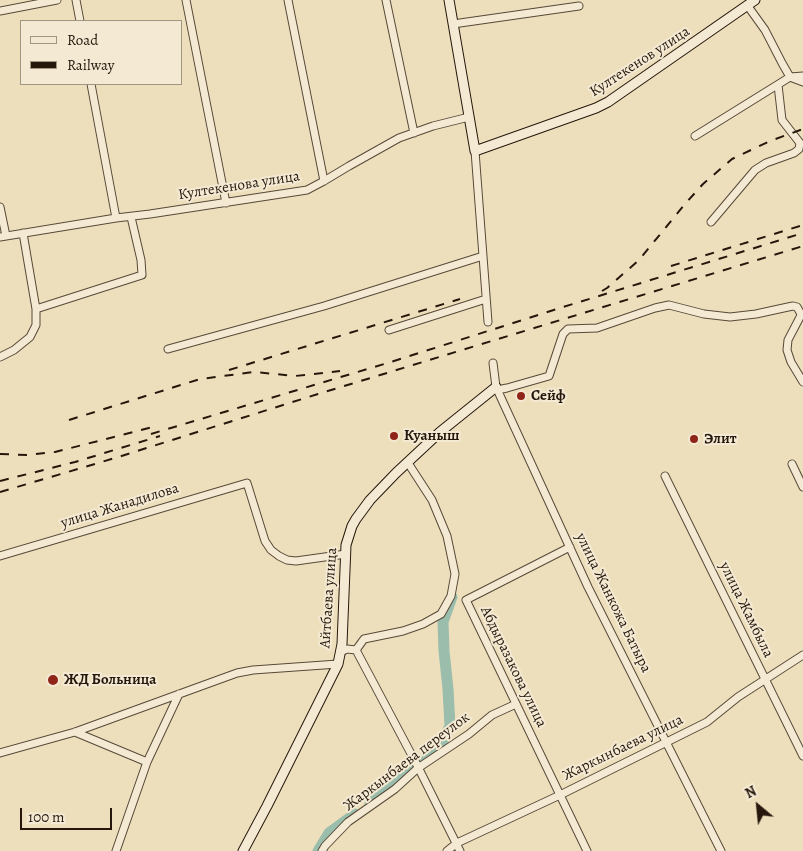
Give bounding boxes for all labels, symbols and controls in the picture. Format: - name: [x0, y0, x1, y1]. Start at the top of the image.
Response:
- legend: [20, 20, 182, 85]
- street label: Култекенов улица: [586, 23, 694, 101]
- text: Road: [67, 30, 98, 50]
- text: Railway: [67, 55, 114, 75]
- street label: Култекенова улица: [177, 168, 301, 204]
- place label: Сейф: [531, 387, 566, 405]
- marker: Сейф: [515, 390, 527, 402]
- place label: Куаныш: [404, 427, 460, 445]
- marker: Куаныш: [388, 430, 400, 442]
- place label: Элит: [704, 430, 737, 448]
- marker: Элит: [688, 433, 700, 445]
- street label: улица Жанадилова: [59, 479, 181, 533]
- street label: улица Жанкожа Батыра: [571, 530, 655, 676]
- street label: Айтбаева улица: [317, 547, 341, 649]
- street label: улица Жамбыла: [715, 559, 777, 661]
- street label: Абдыразакова улица: [476, 604, 550, 730]
- place label: ЖД Больница: [64, 671, 156, 689]
- marker: ЖД Больница: [46, 673, 60, 687]
- street label: Жаркынбаева переулок: [340, 709, 474, 815]
- street label: Жаркынбаева улица: [560, 711, 686, 785]
- north arrow: [733, 781, 783, 831]
- text: N: [742, 782, 760, 803]
- scale bar: [22, 798, 115, 830]
- text: 100 m: [28, 807, 65, 827]

